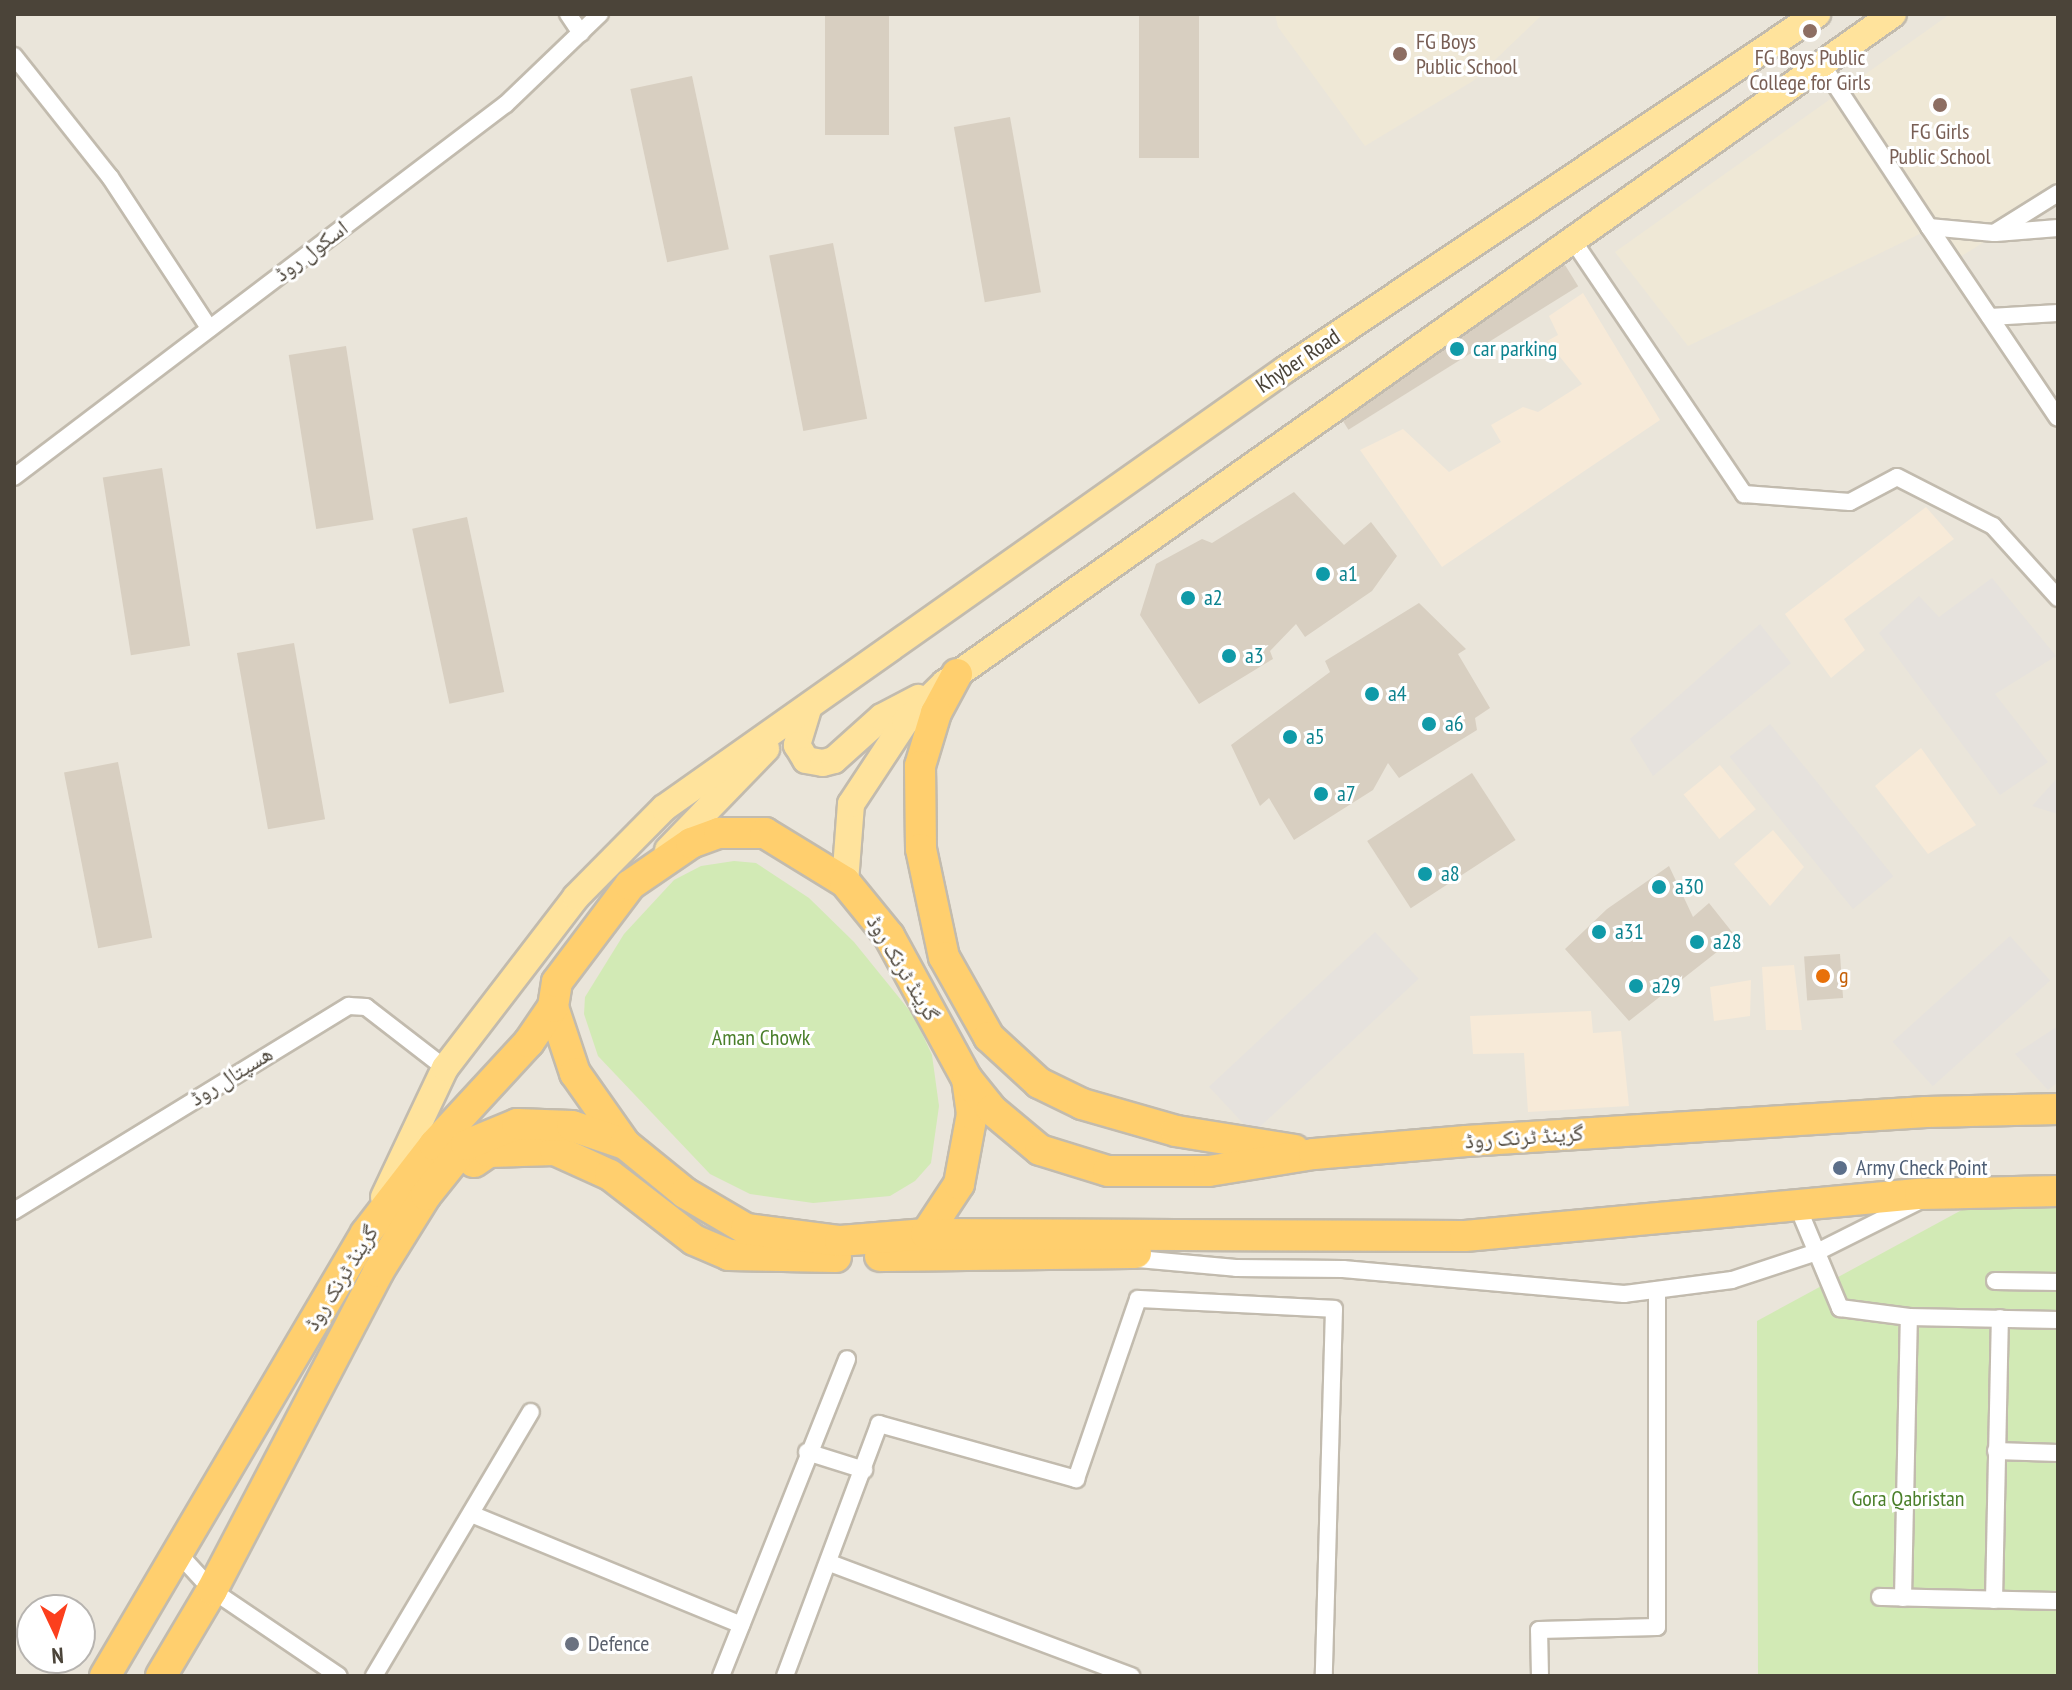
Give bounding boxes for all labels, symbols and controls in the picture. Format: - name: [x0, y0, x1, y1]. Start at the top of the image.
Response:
- marker: FG Boys Public College for Girls: [1801, 22, 1819, 40]
- place label: FG Boys Public School: [1416, 28, 1518, 80]
- place label: FG Boys Public College for Girls: [1749, 44, 1871, 96]
- marker: FG Boys Public School: [1391, 45, 1409, 63]
- marker: FG Girls Public School: [1931, 96, 1949, 114]
- place label: FG Girls Public School: [1889, 118, 1991, 170]
- street label: اسکول روڈ: [269, 215, 353, 287]
- street label: Khyber Road: [1251, 323, 1345, 399]
- place label: car parking: [1473, 336, 1557, 362]
- marker: car parking: [1448, 340, 1466, 358]
- place label: a1: [1339, 561, 1358, 587]
- marker: a1: [1314, 565, 1332, 583]
- place label: a2: [1204, 585, 1223, 611]
- marker: a2: [1179, 589, 1197, 607]
- place label: a3: [1245, 643, 1264, 669]
- marker: a3: [1220, 647, 1238, 665]
- place label: a4: [1388, 681, 1407, 707]
- marker: a4: [1363, 685, 1381, 703]
- place label: a6: [1445, 711, 1464, 737]
- marker: a6: [1420, 715, 1438, 733]
- place label: a5: [1306, 724, 1325, 750]
- marker: a5: [1281, 728, 1299, 746]
- place label: a7: [1337, 781, 1356, 807]
- marker: a7: [1312, 785, 1330, 803]
- place label: a8: [1441, 861, 1460, 887]
- marker: a8: [1416, 865, 1434, 883]
- place label: a30: [1675, 874, 1704, 900]
- marker: a30: [1650, 878, 1668, 896]
- street label: گرینڈ ٹرنک روڈ: [861, 910, 945, 1026]
- place label: a31: [1615, 919, 1644, 945]
- marker: a31: [1590, 923, 1608, 941]
- place label: a28: [1713, 929, 1742, 955]
- marker: a28: [1688, 933, 1706, 951]
- place label: g: [1839, 963, 1849, 989]
- marker: g: [1814, 967, 1832, 985]
- place label: a29: [1652, 973, 1681, 999]
- marker: a29: [1627, 977, 1645, 995]
- park label: Aman Chowk: [712, 1025, 810, 1051]
- street label: ھسپتال روڈ: [185, 1040, 277, 1112]
- street label: گرینڈ ٹرنک روڈ: [1464, 1120, 1584, 1154]
- place label: Army Check Point: [1856, 1155, 1989, 1181]
- marker: Army Check Point: [1831, 1159, 1849, 1177]
- street label: گرینڈ ٹرنک روڈ: [298, 1220, 384, 1336]
- park label: Gora Qabristan: [1852, 1486, 1964, 1512]
- north arrow: [16, 1594, 96, 1674]
- place label: Defence: [588, 1631, 649, 1657]
- marker: Defence: [563, 1635, 581, 1653]
- text: N: [51, 1642, 64, 1670]

